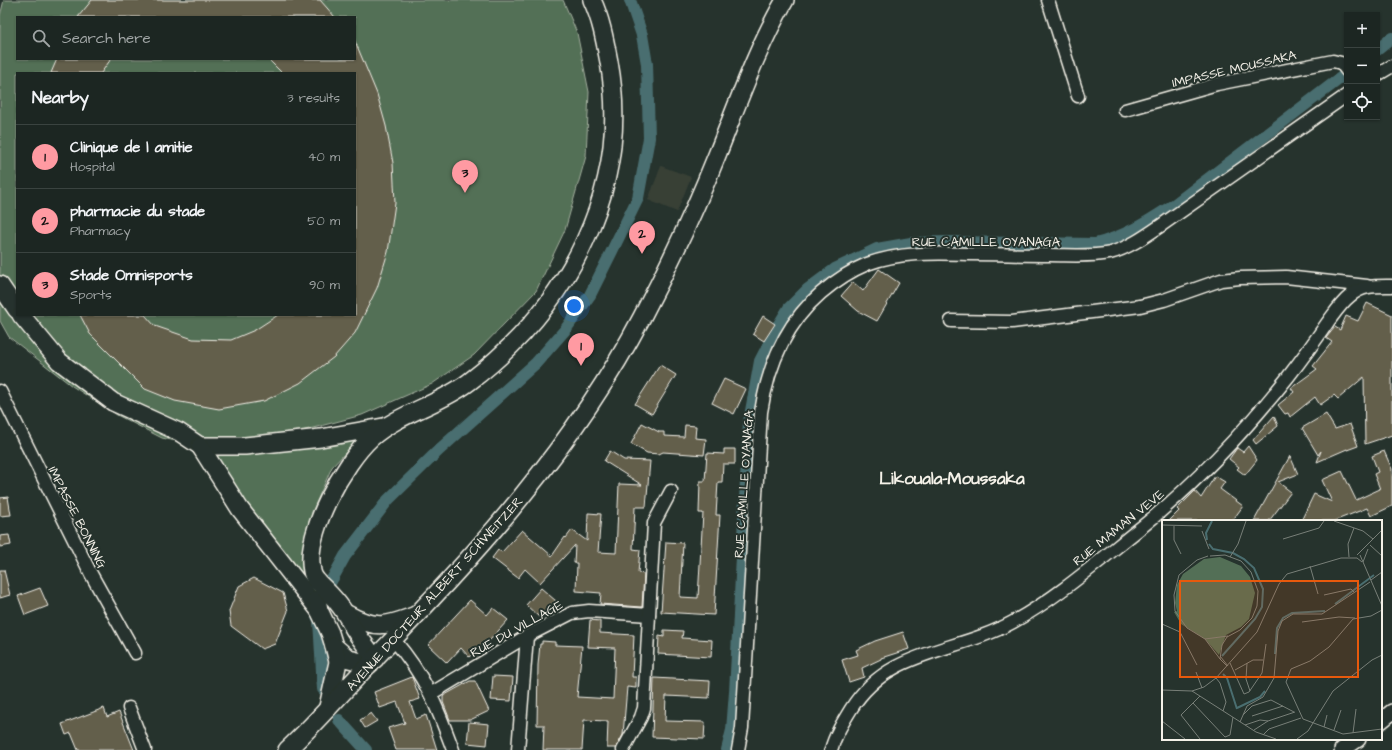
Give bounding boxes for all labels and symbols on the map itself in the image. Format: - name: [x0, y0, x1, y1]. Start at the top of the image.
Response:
- street label: IMPASSE MOUSSAKA: [1170, 46, 1299, 92]
- pin: 3: [452, 160, 478, 193]
- pin: 2: [629, 221, 655, 254]
- street label: RUE CAMILLE OYANAGA: [912, 233, 1061, 251]
- your location: [564, 296, 584, 316]
- pin: 1: [568, 333, 594, 366]
- street label: RUE CAMILLE OYANAGA: [730, 409, 758, 559]
- street label: IMPASSE BONNING: [44, 463, 111, 572]
- district label: Likouala-Moussaka: [879, 467, 1025, 491]
- street label: RUE MAMAN VEVE: [1069, 485, 1168, 570]
- street label: AVENUE DOCTEUR ALBERT SCHWEITZER: [342, 493, 527, 695]
- inset map: [1162, 520, 1382, 740]
- street label: RUE DU VILLAGE: [467, 596, 566, 662]

